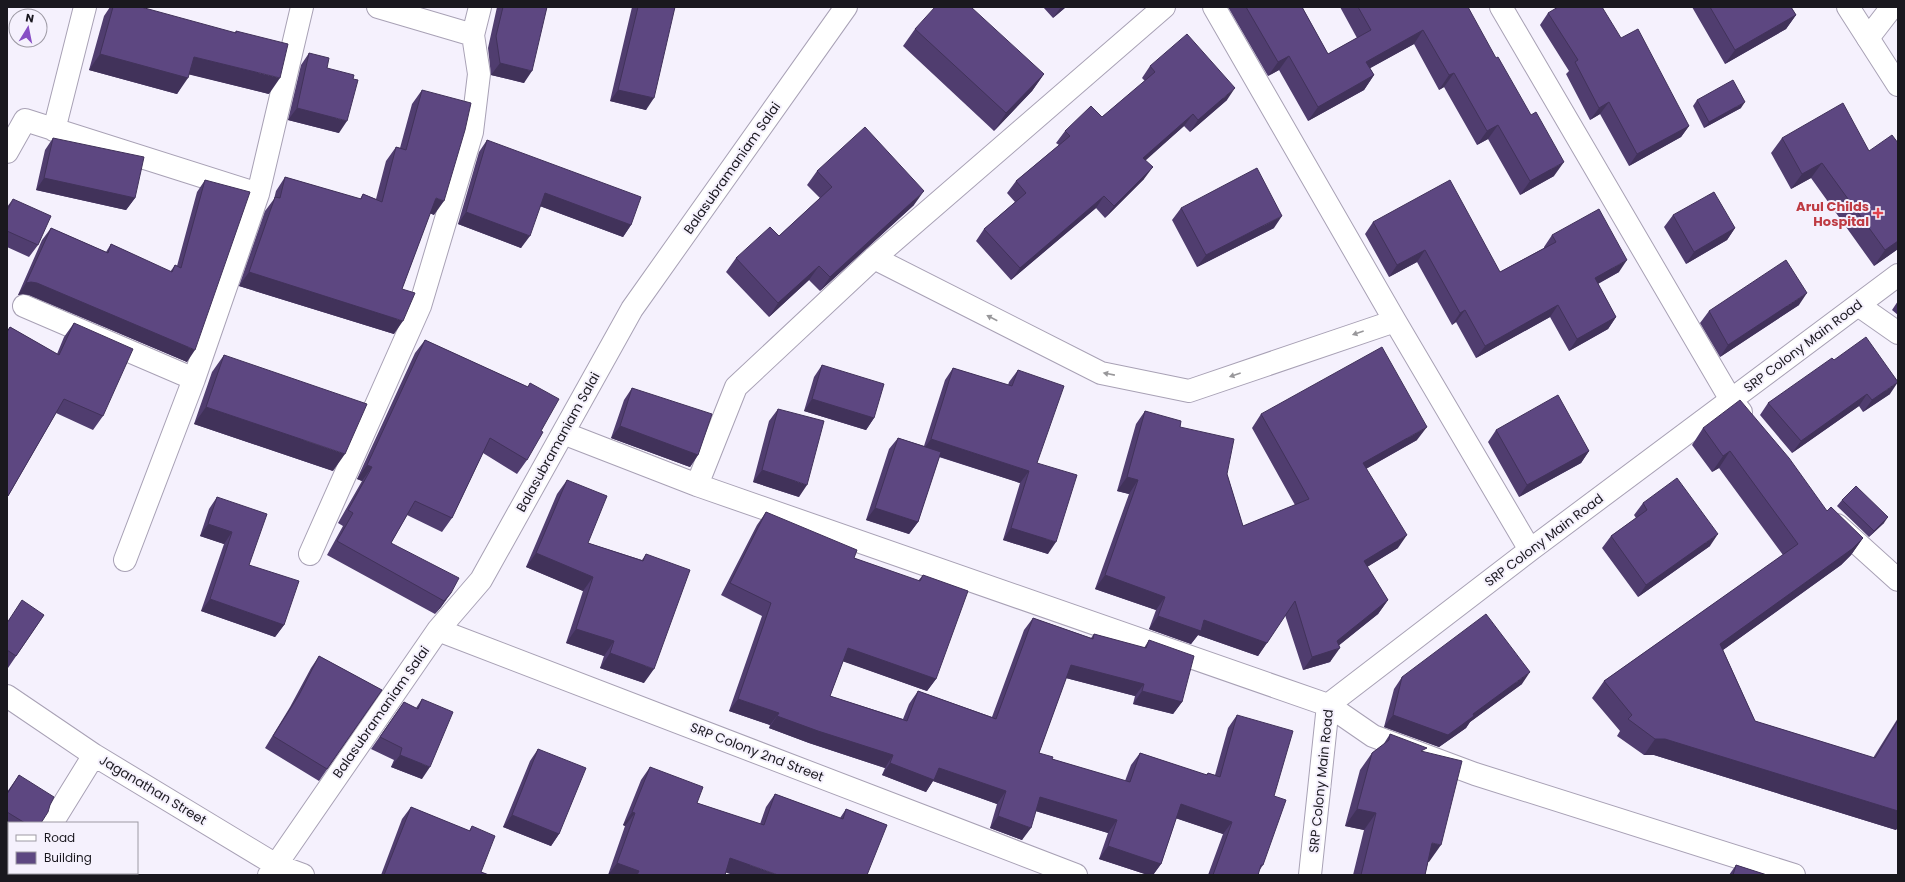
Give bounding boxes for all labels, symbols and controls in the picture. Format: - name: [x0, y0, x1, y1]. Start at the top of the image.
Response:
- north arrow: [8, 8, 48, 48]
- text: N: [24, 10, 35, 27]
- street label: Balasubramaniam Salai: [679, 98, 785, 238]
- place label: Arul Childs Hospital: [1796, 197, 1869, 231]
- marker: Arul Childs Hospital: [1872, 207, 1884, 219]
- street label: SRP Colony Main Road: [1740, 295, 1866, 397]
- one-way arrow: [986, 315, 998, 321]
- one-way arrow: [1351, 330, 1363, 336]
- street label: Balasubramaniam Salai: [512, 369, 604, 515]
- one-way arrow: [1103, 371, 1115, 377]
- one-way arrow: [1228, 372, 1240, 378]
- street label: SRP Colony Main Road: [1481, 489, 1607, 591]
- street label: Balasubramaniam Salai: [328, 642, 434, 782]
- street label: SRP Colony Main Road: [1304, 708, 1338, 854]
- street label: SRP Colony 2nd Street: [687, 718, 827, 786]
- street label: Jaganathan Street: [96, 750, 210, 830]
- legend: [8, 822, 138, 874]
- text: Road: [44, 829, 75, 846]
- text: Building: [44, 849, 92, 866]

